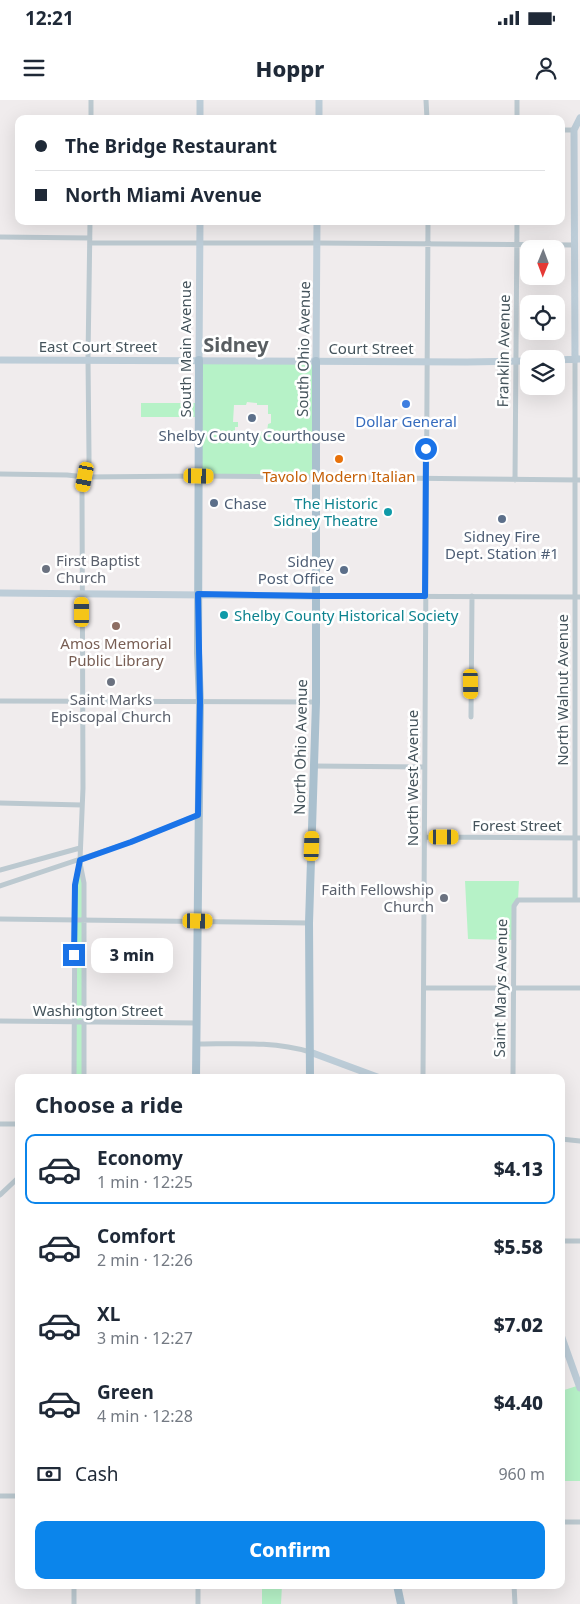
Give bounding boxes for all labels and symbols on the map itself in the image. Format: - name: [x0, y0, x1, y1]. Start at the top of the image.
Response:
- north arrow: [520, 240, 565, 285]
- street label: South Main Avenue: [175, 281, 195, 417]
- street label: South Ohio Avenue: [292, 281, 314, 417]
- street label: Franklin Avenue: [492, 294, 514, 408]
- district label: Sidney: [203, 331, 269, 358]
- street label: East Court Street: [39, 336, 158, 356]
- street label: Court Street: [328, 338, 414, 358]
- marker: Dollar General: [400, 398, 412, 410]
- place label: Dollar General: [355, 411, 457, 431]
- marker: Shelby County Courthouse: [246, 412, 258, 424]
- place label: Shelby County Courthouse: [158, 425, 346, 445]
- route start: [415, 438, 437, 460]
- marker: Tavolo Modern Italian: [333, 453, 345, 465]
- car: [74, 461, 95, 493]
- place label: Tavolo Modern Italian: [262, 466, 416, 486]
- car: [183, 468, 214, 484]
- place label: Chase: [224, 493, 267, 513]
- place label: The Historic Sidney Theatre: [273, 493, 378, 530]
- marker: Chase: [208, 497, 220, 509]
- marker: The Historic Sidney Theatre: [382, 506, 394, 518]
- marker: Sidney Fire Dept. Station #1: [496, 513, 508, 525]
- place label: Sidney Fire Dept. Station #1: [445, 526, 559, 563]
- place label: First Baptist Church: [56, 550, 140, 587]
- place label: Sidney Post Office: [258, 551, 334, 588]
- marker: First Baptist Church: [40, 563, 52, 575]
- marker: Sidney Post Office: [338, 564, 350, 576]
- car: [74, 597, 89, 627]
- place label: Shelby County Historical Society: [234, 605, 459, 625]
- marker: Shelby County Historical Society: [218, 609, 230, 621]
- street label: North Walnut Avenue: [552, 614, 572, 766]
- marker: Amos Memorial Public Library: [110, 620, 122, 632]
- place label: Amos Memorial Public Library: [60, 633, 172, 670]
- car: [463, 669, 478, 699]
- marker: Saint Marks Episcopal Church: [105, 676, 117, 688]
- street label: North Ohio Avenue: [289, 679, 311, 815]
- place label: Saint Marks Episcopal Church: [51, 689, 171, 726]
- street label: North West Avenue: [402, 710, 422, 846]
- street label: Forest Street: [472, 815, 562, 835]
- car: [429, 830, 459, 845]
- car: [303, 831, 320, 861]
- place label: Faith Fellowship Church: [321, 879, 434, 916]
- marker: Faith Fellowship Church: [438, 892, 450, 904]
- car: [182, 913, 213, 929]
- street label: Saint Marys Avenue: [489, 918, 511, 1058]
- callout: 3 min: [92, 938, 174, 972]
- route end: [63, 944, 85, 966]
- street label: Washington Street: [33, 1000, 164, 1020]

